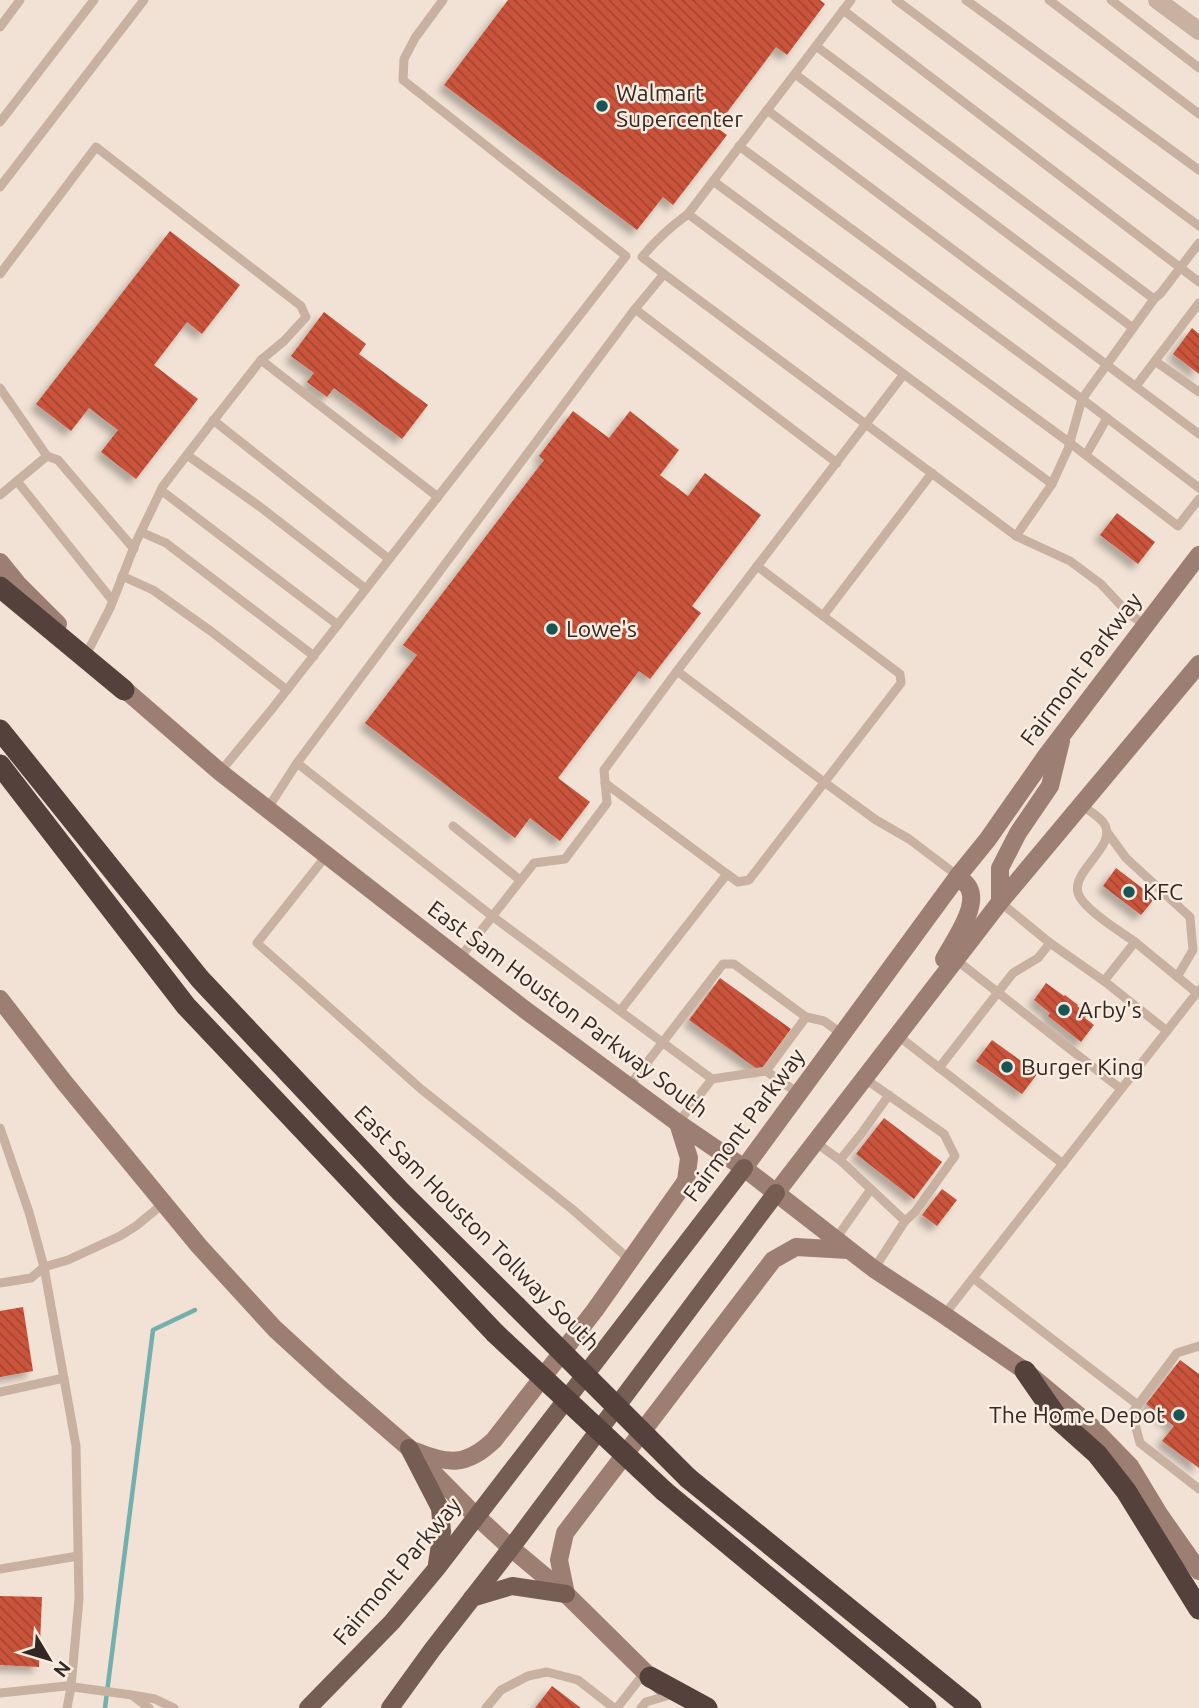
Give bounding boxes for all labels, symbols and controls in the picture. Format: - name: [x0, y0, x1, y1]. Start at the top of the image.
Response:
- place label: Walmart Supercenter: [616, 80, 743, 131]
- marker: Walmart Supercenter: [594, 98, 610, 114]
- street label: Fairmont Parkway: [1015, 587, 1146, 750]
- place label: Lowe's: [566, 616, 637, 641]
- marker: Lowe's: [544, 621, 560, 637]
- place label: KFC: [1143, 879, 1183, 904]
- marker: KFC: [1121, 884, 1137, 900]
- street label: East Sam Houston Parkway South: [423, 895, 713, 1122]
- place label: Arby's: [1078, 997, 1142, 1022]
- marker: Arby's: [1056, 1002, 1072, 1018]
- street label: Fairmont Parkway: [678, 1043, 809, 1206]
- place label: Burger King: [1021, 1054, 1144, 1079]
- marker: Burger King: [999, 1059, 1015, 1075]
- street label: East Sam Houston Tollway South: [350, 1100, 605, 1355]
- place label: The Home Depot: [989, 1402, 1165, 1427]
- marker: The Home Depot: [1171, 1407, 1187, 1423]
- street label: Fairmont Parkway: [328, 1492, 466, 1649]
- north arrow: [14, 1624, 84, 1694]
- text: N: [49, 1657, 75, 1682]

